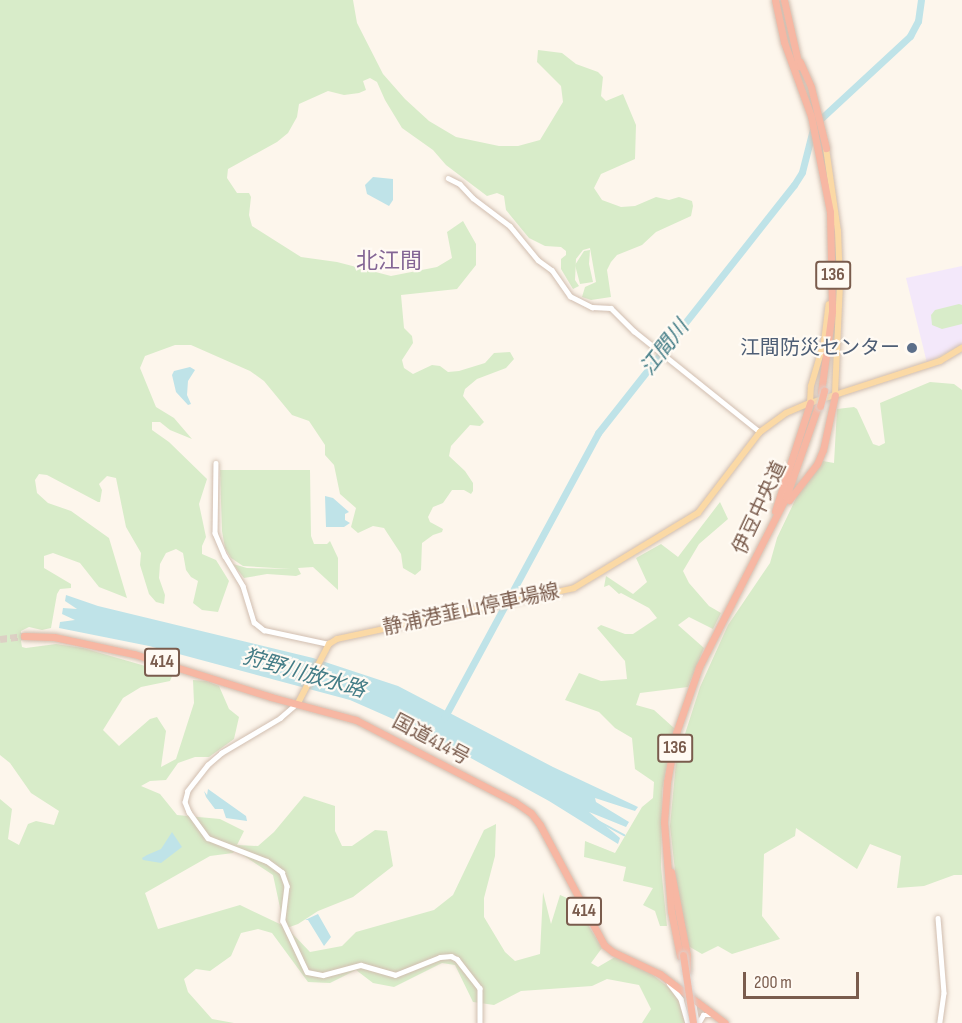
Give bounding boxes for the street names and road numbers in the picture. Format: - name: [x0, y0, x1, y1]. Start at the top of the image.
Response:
- road number: 136: [815, 260, 851, 290]
- street label: 伊豆中央道: [728, 458, 792, 558]
- street label: 静浦港韮山停車場線: [380, 580, 562, 640]
- road number: 414: [144, 647, 180, 677]
- street label: 国道414号: [388, 710, 474, 770]
- road number: 136: [657, 733, 693, 763]
- road number: 414: [566, 896, 602, 926]

